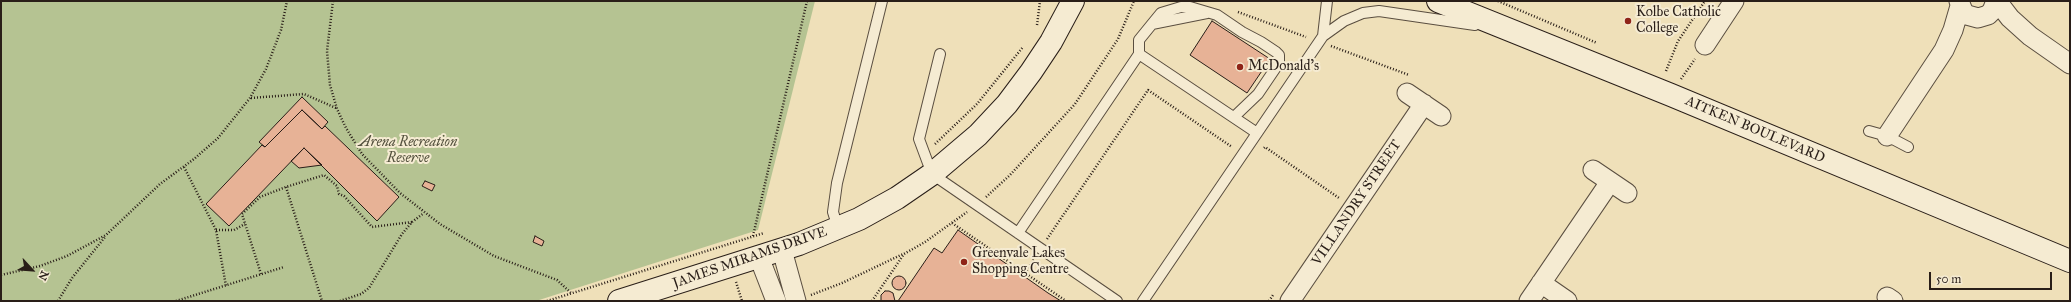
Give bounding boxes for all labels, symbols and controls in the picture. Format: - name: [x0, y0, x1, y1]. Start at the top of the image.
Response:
- place label: Kolbe Catholic College: [1636, 5, 1721, 38]
- marker: Kolbe Catholic College: [1623, 16, 1633, 26]
- place label: McDonald's: [1248, 59, 1319, 75]
- marker: McDonald's: [1235, 62, 1245, 72]
- street label: AITKEN BOULEVARD: [1683, 93, 1827, 167]
- park label: Arena Recreation Reserve: [359, 135, 457, 168]
- street label: VILLANDRY STREET: [1309, 137, 1405, 269]
- street label: JAMES MIRAMS DRIVE: [671, 224, 829, 292]
- place label: Greenvale Lakes Shopping Centre: [972, 246, 1069, 278]
- north arrow: [12, 250, 52, 290]
- marker: Greenvale Lakes Shopping Centre: [959, 257, 969, 267]
- scale bar: [1931, 264, 2054, 290]
- text: N: [35, 268, 51, 283]
- text: 50 m: [1936, 272, 1961, 286]

